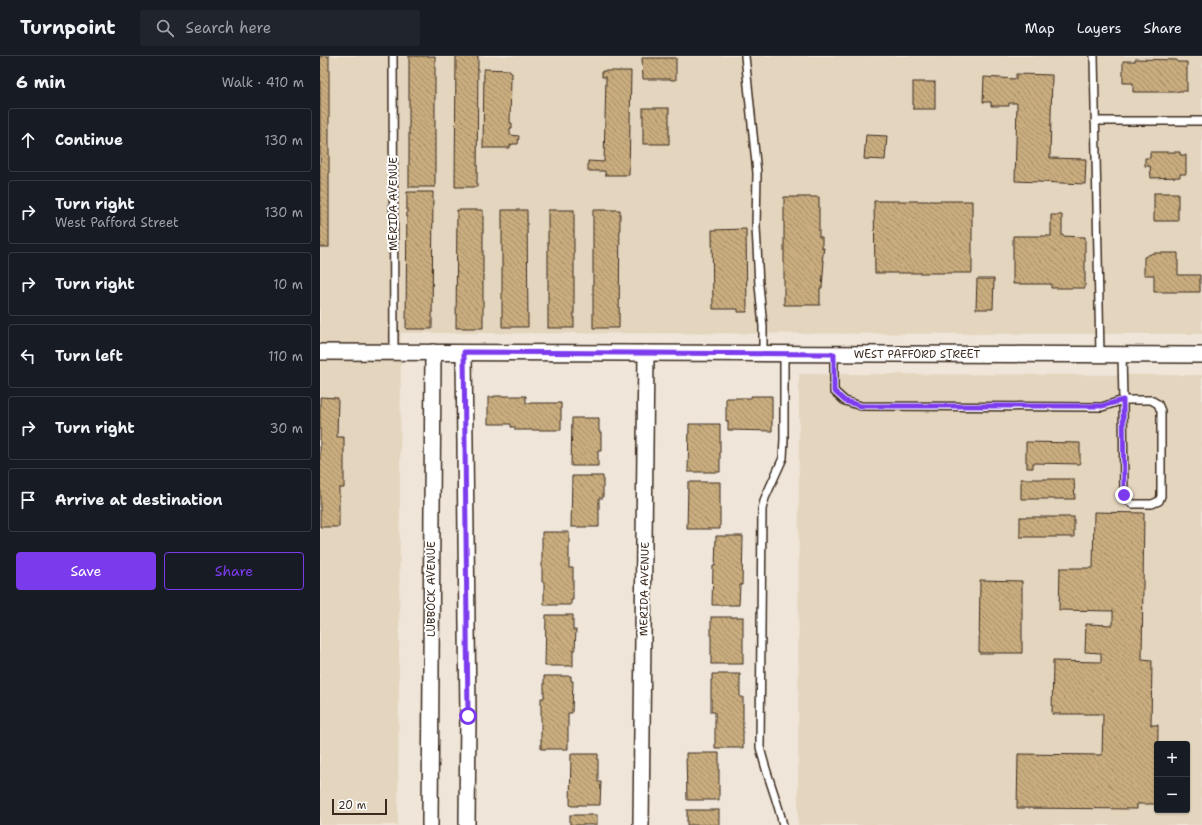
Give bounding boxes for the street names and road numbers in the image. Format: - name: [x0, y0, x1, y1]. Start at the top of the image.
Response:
- street label: MERIDA AVENUE: [386, 157, 401, 251]
- street label: WEST PAFFORD STREET: [854, 347, 981, 362]
- street label: LUBBOCK AVENUE: [424, 541, 439, 637]
- street label: MERIDA AVENUE: [636, 542, 653, 636]

